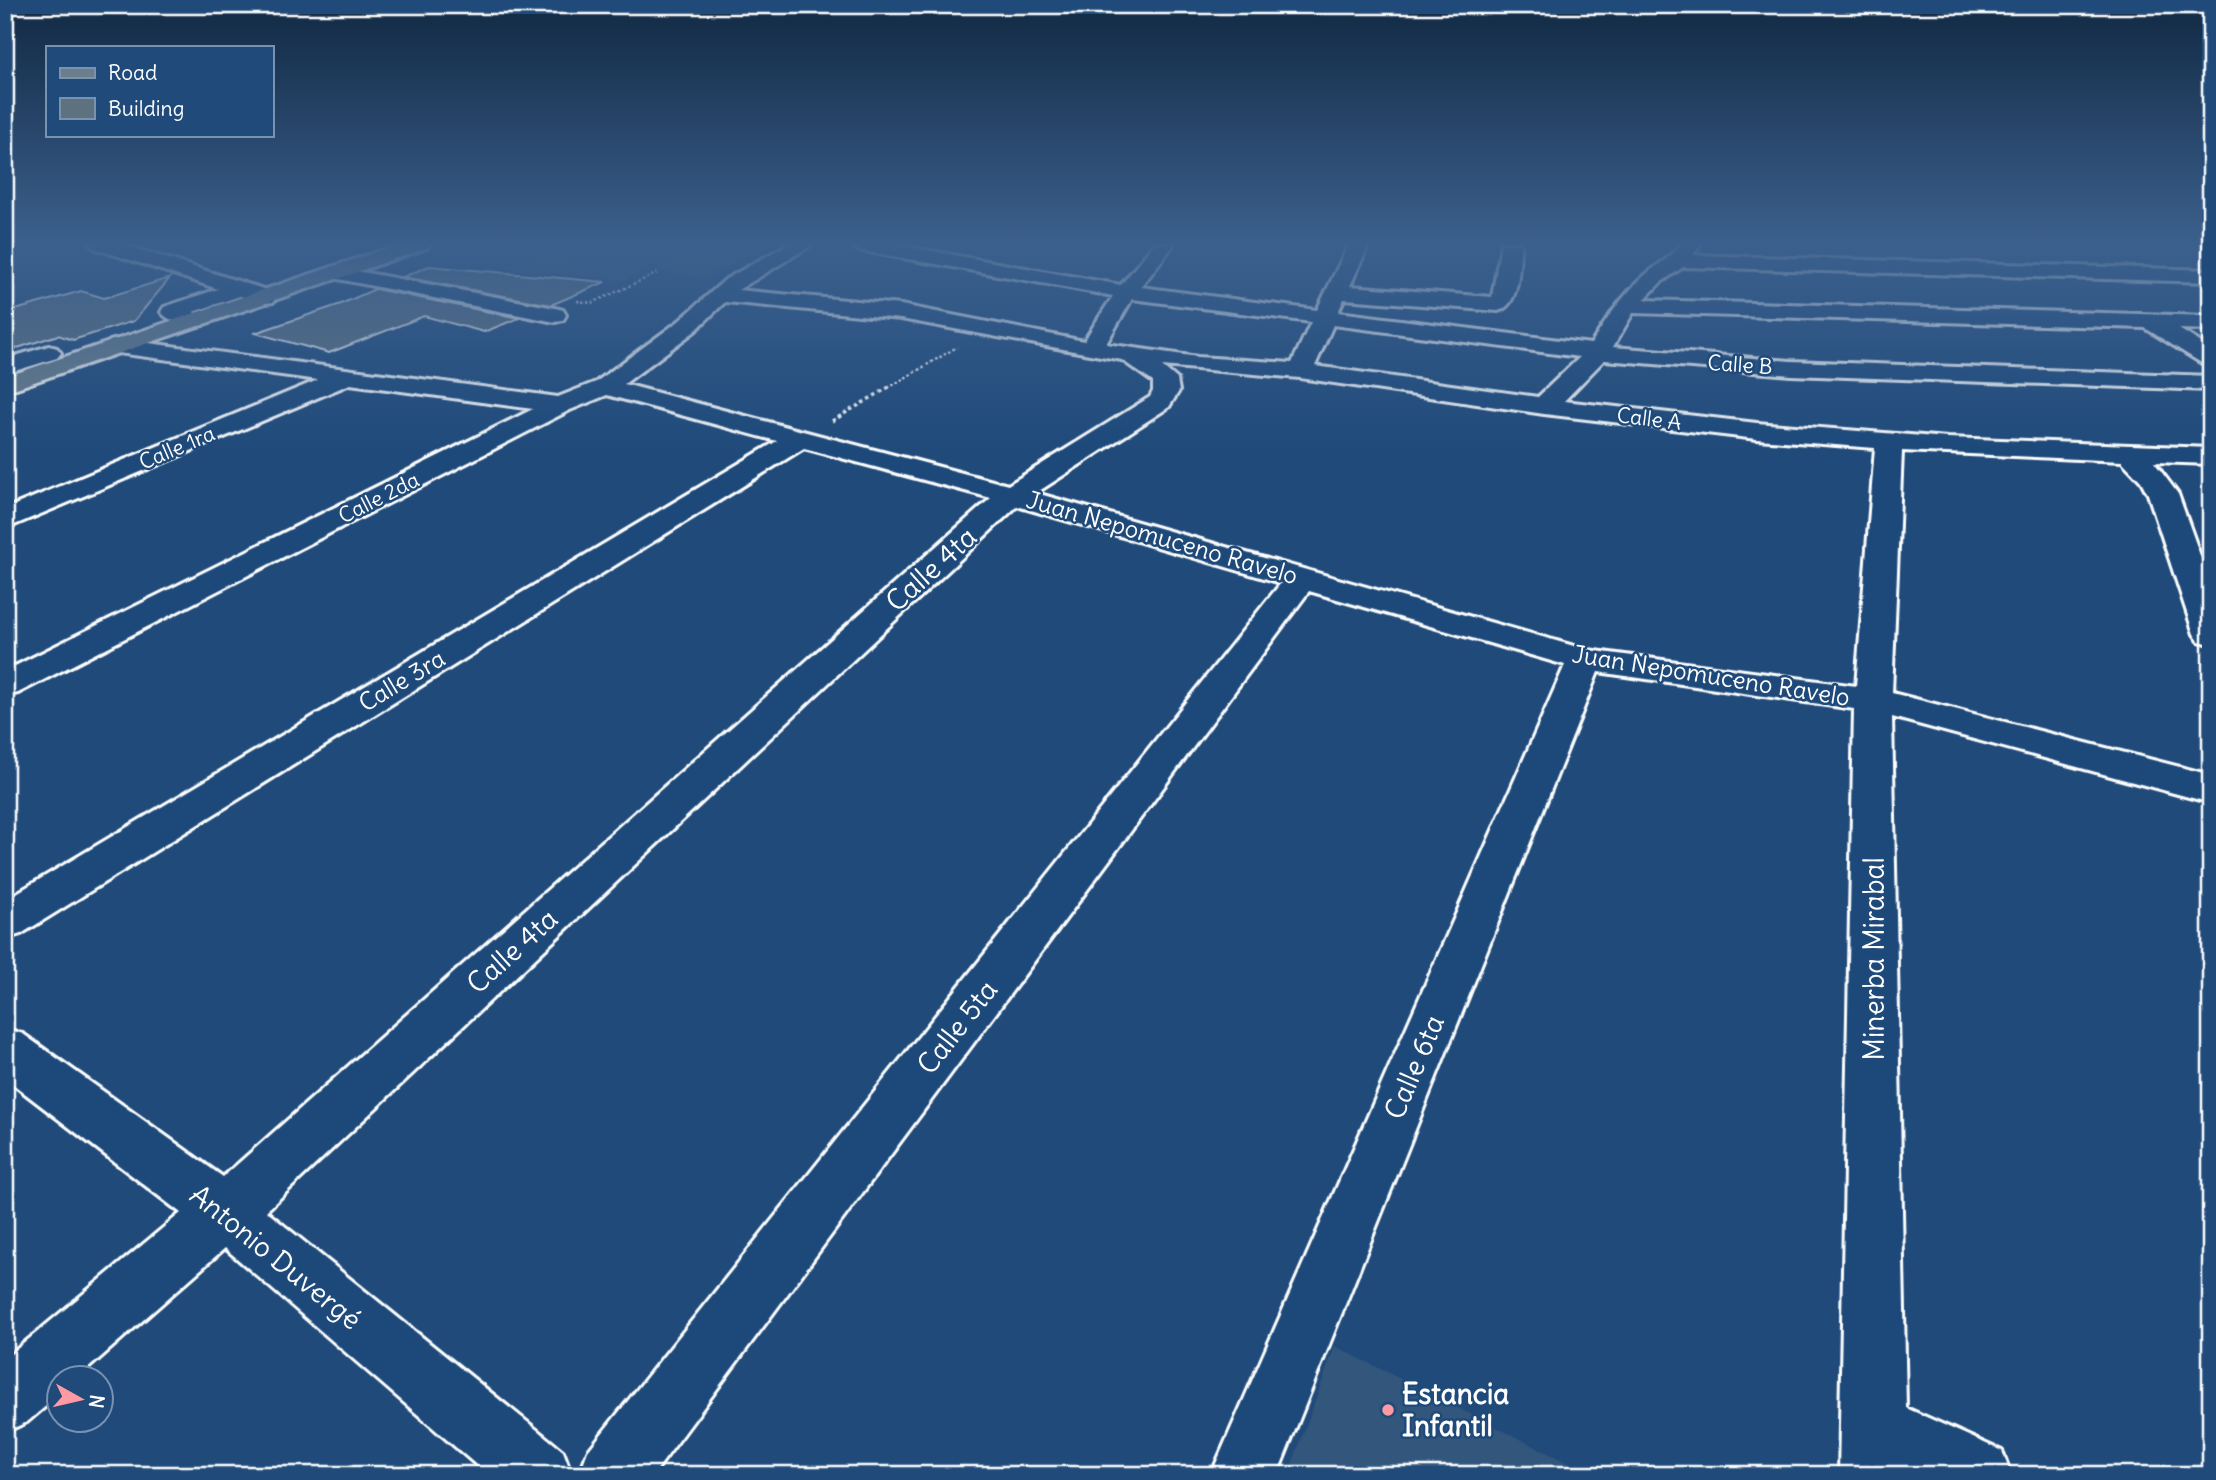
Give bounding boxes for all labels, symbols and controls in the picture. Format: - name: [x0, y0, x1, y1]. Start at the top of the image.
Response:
- legend: [46, 46, 273, 136]
- text: Road: [108, 59, 157, 86]
- text: Building: [108, 95, 184, 122]
- street label: Calle B: [1707, 349, 1773, 380]
- street label: Calle A: [1615, 401, 1683, 436]
- street label: Calle 1ra: [135, 419, 219, 476]
- street label: Calle 2da: [334, 466, 424, 529]
- street label: Juan Nepomuceno Ravelo: [1023, 484, 1301, 590]
- street label: Calle 4ta: [878, 519, 984, 619]
- street label: Juan Nepomuceno Ravelo: [1570, 638, 1852, 712]
- street label: Calle 3ra: [353, 643, 450, 718]
- street label: Minerba Mirabal: [1856, 857, 1892, 1061]
- street label: Calle 4ta: [459, 901, 565, 1001]
- street label: Calle 5ta: [909, 973, 1005, 1081]
- street label: Calle 6ta: [1376, 1009, 1452, 1125]
- street label: Antonio Duvergé: [183, 1177, 369, 1337]
- north arrow: [46, 1364, 116, 1434]
- place label: Estancia Infantil: [1402, 1376, 1509, 1444]
- text: N: [84, 1393, 110, 1410]
- marker: Estancia Infantil: [1380, 1402, 1396, 1418]

